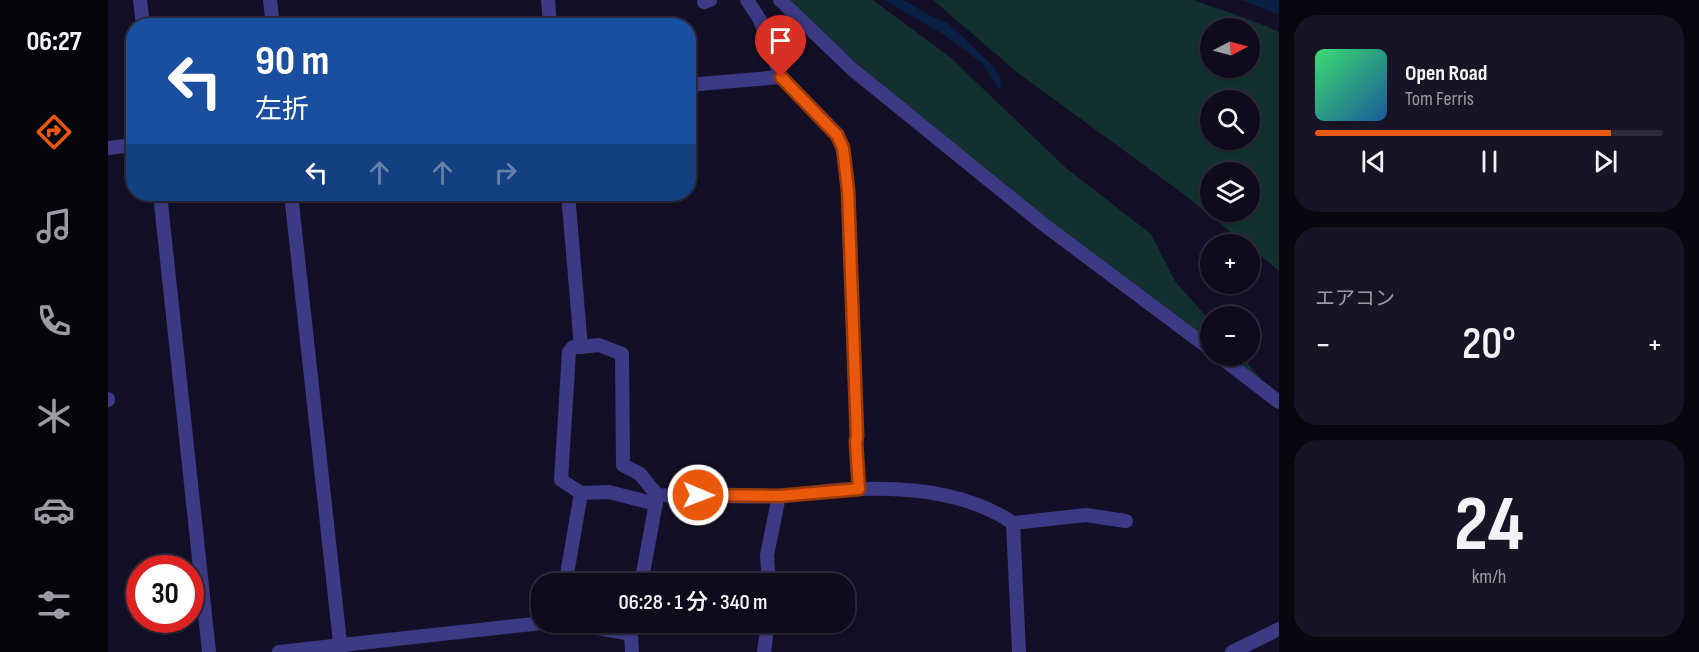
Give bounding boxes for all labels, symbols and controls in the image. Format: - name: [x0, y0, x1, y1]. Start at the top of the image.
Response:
- pin: [755, 15, 806, 77]
- north arrow: [1200, 18, 1260, 78]
- map controls: [1200, 18, 1260, 366]
- icon: arrive: [764, 24, 797, 57]
- text: 06:27: [26, 26, 82, 58]
- text: 90 m: [255, 36, 329, 87]
- icon: left: [156, 42, 234, 120]
- text: Open Road: [1405, 60, 1487, 87]
- text: Tom Ferris: [1405, 87, 1474, 111]
- button: search: [1200, 90, 1260, 150]
- text: 左折: [255, 94, 309, 126]
- icon: directions: [33, 111, 75, 153]
- icon: previous: [1357, 145, 1390, 178]
- icon: pause: [1473, 145, 1506, 178]
- icon: next: [1589, 145, 1622, 178]
- icon: left: [300, 156, 333, 189]
- icon: ahead: [363, 156, 396, 189]
- icon: ahead: [426, 156, 459, 189]
- icon: right: [489, 156, 522, 189]
- button: layers: [1200, 162, 1260, 222]
- icon: music: [33, 205, 75, 247]
- button: +: [1200, 234, 1260, 294]
- text: エアコン: [1315, 287, 1395, 311]
- icon: phone: [33, 300, 75, 342]
- button: −: [1200, 306, 1260, 366]
- text: 20°: [1462, 317, 1516, 372]
- text: −: [1315, 325, 1331, 365]
- text: +: [1647, 325, 1663, 365]
- icon: climate: [33, 395, 75, 437]
- position arrow: [666, 463, 730, 527]
- text: 24: [1454, 479, 1524, 572]
- icon: car: [33, 489, 75, 531]
- speed limit sign: 30: [126, 555, 204, 633]
- text: km/h: [1472, 565, 1506, 589]
- icon: filters: [33, 584, 75, 626]
- text: 06:28 · 1 分 · 340 m: [618, 589, 768, 616]

